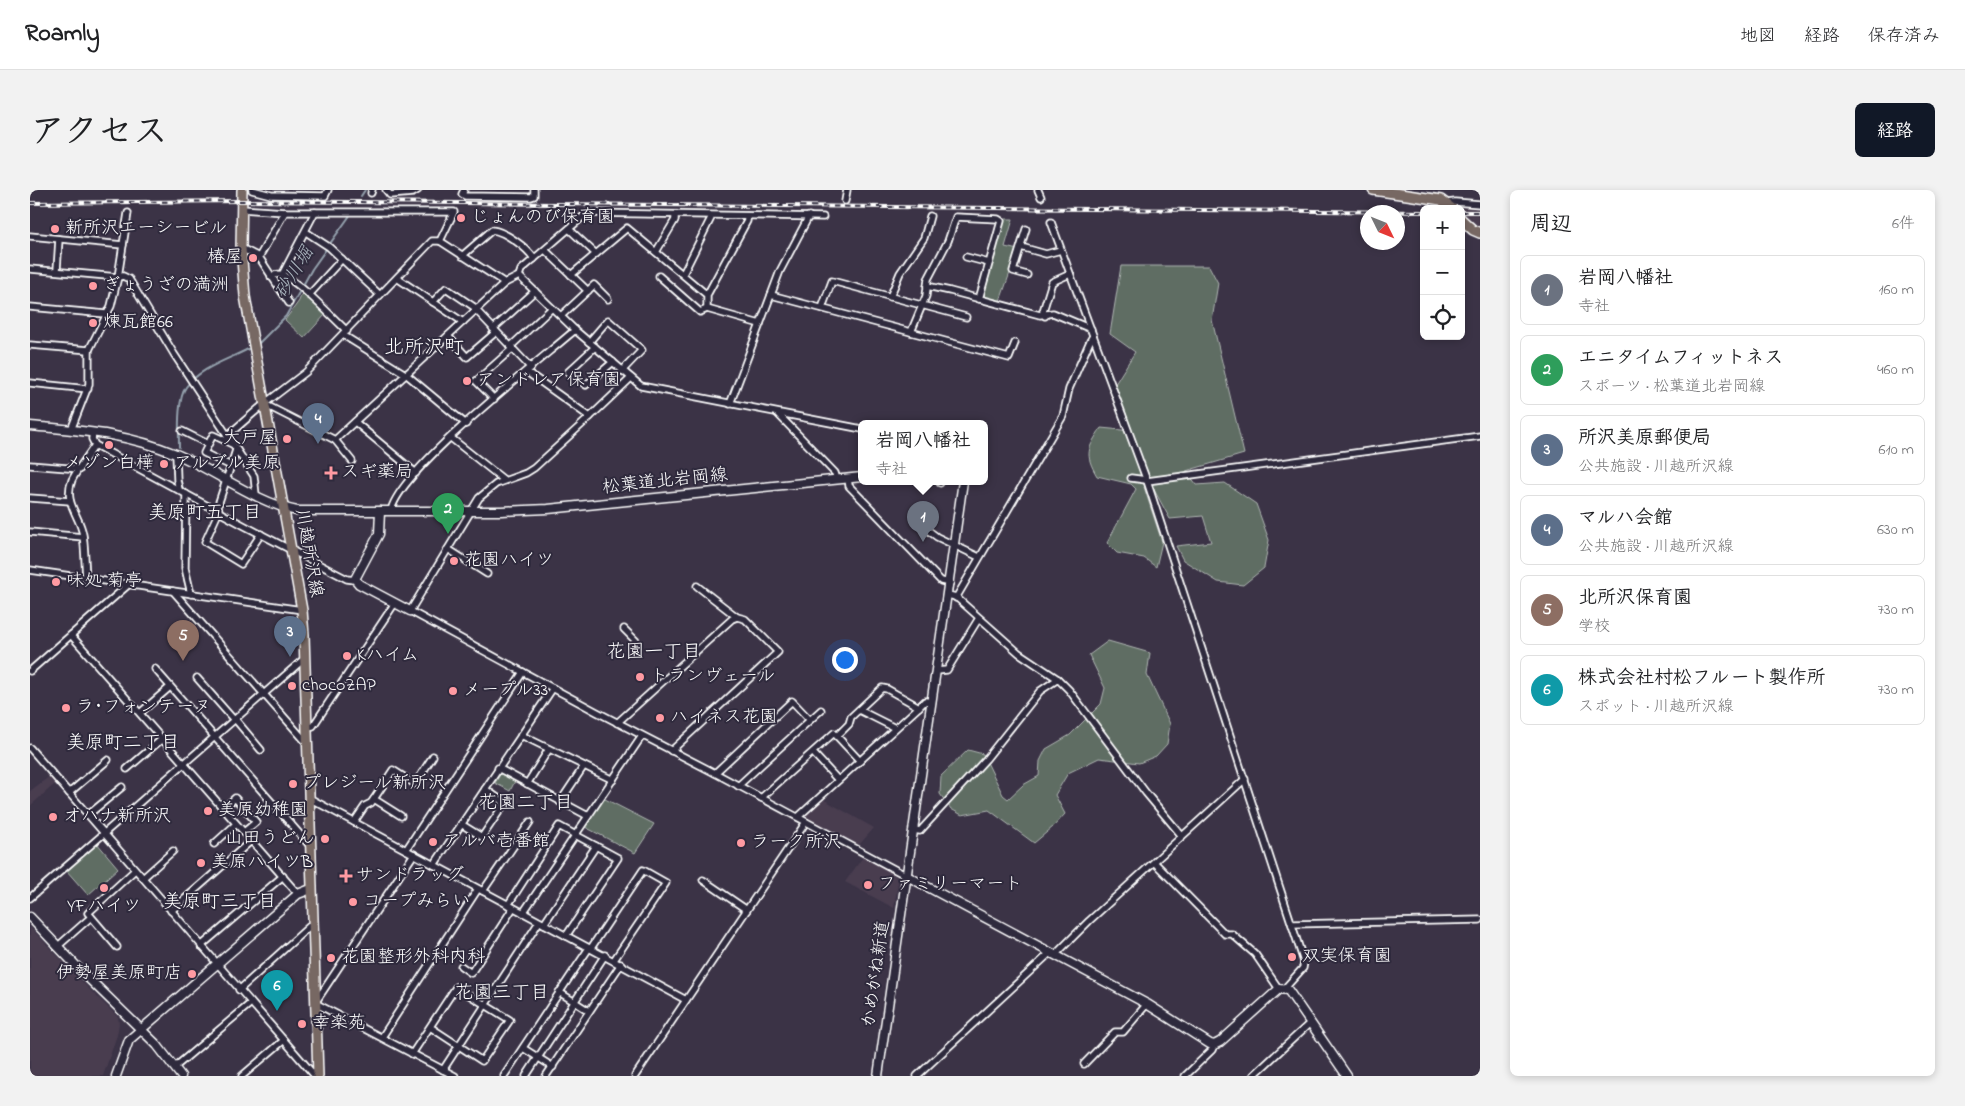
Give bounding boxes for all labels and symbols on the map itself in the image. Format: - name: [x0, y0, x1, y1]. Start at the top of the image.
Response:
- place label: じょんのび保育園: [471, 205, 615, 231]
- north arrow: [1360, 205, 1405, 250]
- marker: じょんのび保育園: [455, 212, 467, 224]
- place label: 新所沢エーシービル: [65, 216, 227, 242]
- marker: 新所沢エーシービル: [49, 223, 61, 235]
- water label: 砂川堀: [269, 241, 322, 304]
- place label: 椿屋: [207, 245, 243, 271]
- marker: 椿屋: [247, 252, 259, 264]
- place label: ぎょうざの満洲: [103, 273, 229, 299]
- marker: ぎょうざの満洲: [87, 280, 99, 292]
- place label: 煉瓦館66: [103, 310, 173, 336]
- marker: 煉瓦館66: [87, 317, 99, 329]
- district label: 北所沢町: [384, 334, 464, 363]
- place label: アンドレア保育園: [477, 368, 621, 394]
- marker: アンドレア保育園: [461, 375, 473, 387]
- pin: 4: [302, 403, 334, 444]
- place label: 大戸屋: [223, 426, 277, 452]
- marker: 大戸屋: [281, 433, 293, 445]
- marker: メゾン白樺: [103, 439, 115, 451]
- place label: メゾン白樺: [64, 451, 154, 477]
- place label: アルブル美原: [174, 451, 280, 477]
- marker: アルブル美原: [158, 458, 170, 470]
- place label: スギ薬局: [341, 460, 413, 486]
- street label: 松葉道北岩岡線: [601, 462, 729, 502]
- marker: スギ薬局: [325, 467, 337, 479]
- pin: 2: [432, 493, 464, 534]
- district label: 美原町五丁目: [148, 500, 262, 527]
- pin: 1: [907, 501, 939, 542]
- street label: 川越所沢線: [287, 506, 329, 600]
- place label: 花園ハイツ: [464, 548, 554, 574]
- marker: 花園ハイツ: [448, 555, 460, 567]
- place label: 味処 菊亭: [66, 569, 143, 595]
- marker: 味処 菊亭: [50, 576, 62, 588]
- pin: 3: [274, 616, 306, 657]
- pin: 5: [167, 620, 199, 661]
- district label: 花園一丁目: [606, 639, 702, 666]
- place label: Kハイム: [357, 643, 419, 669]
- your location: [832, 647, 858, 673]
- marker: Kハイム: [341, 650, 353, 662]
- place label: トランヴェール: [650, 664, 775, 690]
- marker: トランヴェール: [634, 671, 646, 683]
- place label: chocoZAP: [302, 673, 377, 699]
- place label: メープル33: [463, 678, 548, 704]
- marker: chocoZAP: [286, 680, 298, 692]
- marker: メープル33: [447, 685, 459, 697]
- place label: ラ･フォンテーヌ: [76, 695, 211, 721]
- marker: ラ･フォンテーヌ: [60, 702, 72, 714]
- place label: ハイネス花園: [670, 705, 778, 731]
- marker: ハイネス花園: [654, 712, 666, 724]
- district label: 美原町二丁目: [66, 730, 180, 757]
- place label: プレジール新所沢: [303, 771, 446, 797]
- marker: プレジール新所沢: [287, 778, 299, 790]
- district label: 花園二丁目: [478, 790, 574, 817]
- place label: 美原幼稚園: [218, 798, 308, 824]
- place label: オハナ新所沢: [63, 804, 171, 830]
- marker: 美原幼稚園: [202, 805, 214, 817]
- marker: オハナ新所沢: [47, 811, 59, 823]
- place label: 山田うどん: [225, 826, 315, 852]
- place label: アルバ壱番館: [443, 829, 550, 855]
- place label: ラーク所沢: [751, 830, 841, 856]
- marker: 山田うどん: [319, 833, 331, 845]
- marker: アルバ壱番館: [427, 836, 439, 848]
- marker: ラーク所沢: [735, 837, 747, 849]
- place label: 美原ハイツB: [211, 850, 313, 876]
- marker: 美原ハイツB: [195, 857, 207, 869]
- place label: サンドラッグ: [356, 863, 464, 889]
- marker: サンドラッグ: [340, 870, 352, 882]
- place label: ファミリーマート: [878, 872, 1022, 898]
- marker: ファミリーマート: [862, 879, 874, 891]
- marker: YFハイツ: [98, 882, 110, 894]
- district label: 美原町三丁目: [163, 889, 277, 916]
- place label: コープみらい: [363, 889, 470, 915]
- place label: YFハイツ: [67, 894, 141, 920]
- marker: コープみらい: [347, 896, 359, 908]
- street label: かめがね新道: [857, 919, 897, 1029]
- place label: 双実保育園: [1302, 944, 1392, 970]
- place label: 花園整形外科内科: [341, 945, 485, 971]
- marker: 双実保育園: [1286, 951, 1298, 963]
- marker: 花園整形外科内科: [325, 952, 337, 964]
- place label: 伊勢屋美原町店: [56, 961, 182, 987]
- marker: 伊勢屋美原町店: [186, 968, 198, 980]
- pin: 6: [261, 970, 293, 1011]
- district label: 花園三丁目: [454, 980, 550, 1007]
- place label: 幸楽苑: [312, 1011, 366, 1037]
- marker: 幸楽苑: [296, 1018, 308, 1030]

